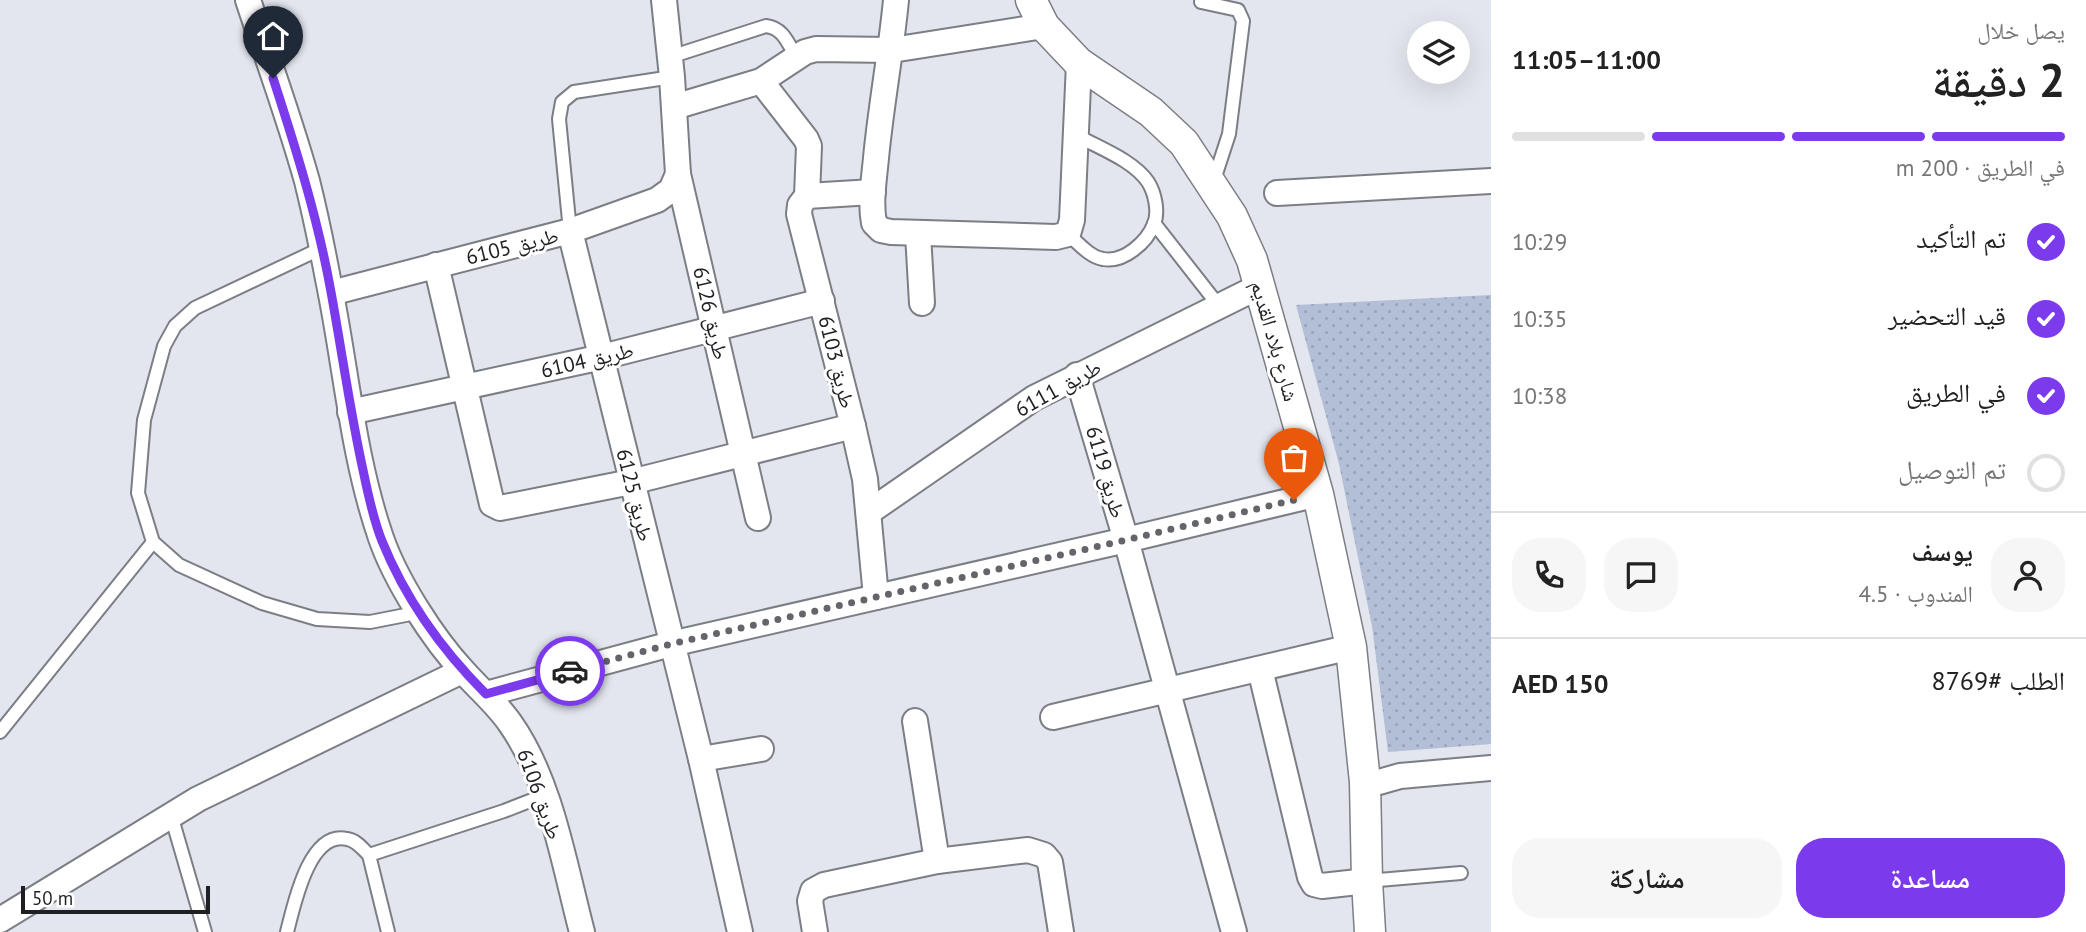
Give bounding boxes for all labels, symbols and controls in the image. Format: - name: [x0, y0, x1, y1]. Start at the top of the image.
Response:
- pin: [243, 6, 303, 78]
- text: يصل خلال: [1977, 16, 2065, 45]
- icon: home: [254, 17, 292, 55]
- map controls: [1407, 21, 1470, 84]
- button: layers: [1407, 21, 1470, 84]
- text: 11:00–11:05: [1512, 43, 1661, 76]
- text: 2 دقيقة: [1932, 50, 2065, 110]
- text: في الطريق · 200 m: [1896, 153, 2065, 182]
- street label: طريق 6105: [463, 221, 561, 271]
- text: تم التأكيد: [1916, 222, 2006, 255]
- icon: check: [2027, 223, 2065, 261]
- text: 10:29: [1512, 227, 1567, 256]
- street label: طريق 6126: [687, 264, 735, 362]
- street label: شارع بلاد القديم: [1244, 278, 1305, 405]
- text: قيد التحضير: [1888, 299, 2006, 332]
- icon: check: [2027, 300, 2065, 338]
- text: 10:35: [1512, 304, 1567, 333]
- street label: طريق 6103: [812, 313, 862, 411]
- street label: طريق 6104: [538, 336, 636, 384]
- street label: طريق 6111: [1010, 353, 1106, 423]
- text: في الطريق: [1906, 376, 2006, 409]
- icon: check: [2027, 377, 2065, 415]
- text: 10:38: [1512, 381, 1567, 410]
- street label: طريق 6119: [1080, 423, 1132, 521]
- pin: [1264, 428, 1324, 500]
- icon: bag: [1275, 439, 1313, 477]
- street label: طريق 6125: [610, 446, 660, 544]
- text: تم التوصيل: [1898, 453, 2006, 486]
- text: يوسف: [1912, 535, 1973, 568]
- button: phone: [1512, 538, 1586, 612]
- button: chat: [1604, 538, 1678, 612]
- button: person: [1991, 538, 2065, 612]
- text: المندوب · 4.5: [1859, 579, 1973, 608]
- courier: [535, 636, 605, 706]
- icon: car: [551, 652, 589, 690]
- text: الطلب #8769: [1932, 664, 2065, 697]
- text: AED 150: [1512, 667, 1609, 700]
- street label: طريق 6106: [511, 745, 569, 843]
- button: مشاركة: [1512, 838, 1782, 918]
- button: مساعدة: [1796, 838, 2065, 918]
- scale bar: [21, 883, 210, 915]
- text: 50 m: [32, 886, 73, 910]

